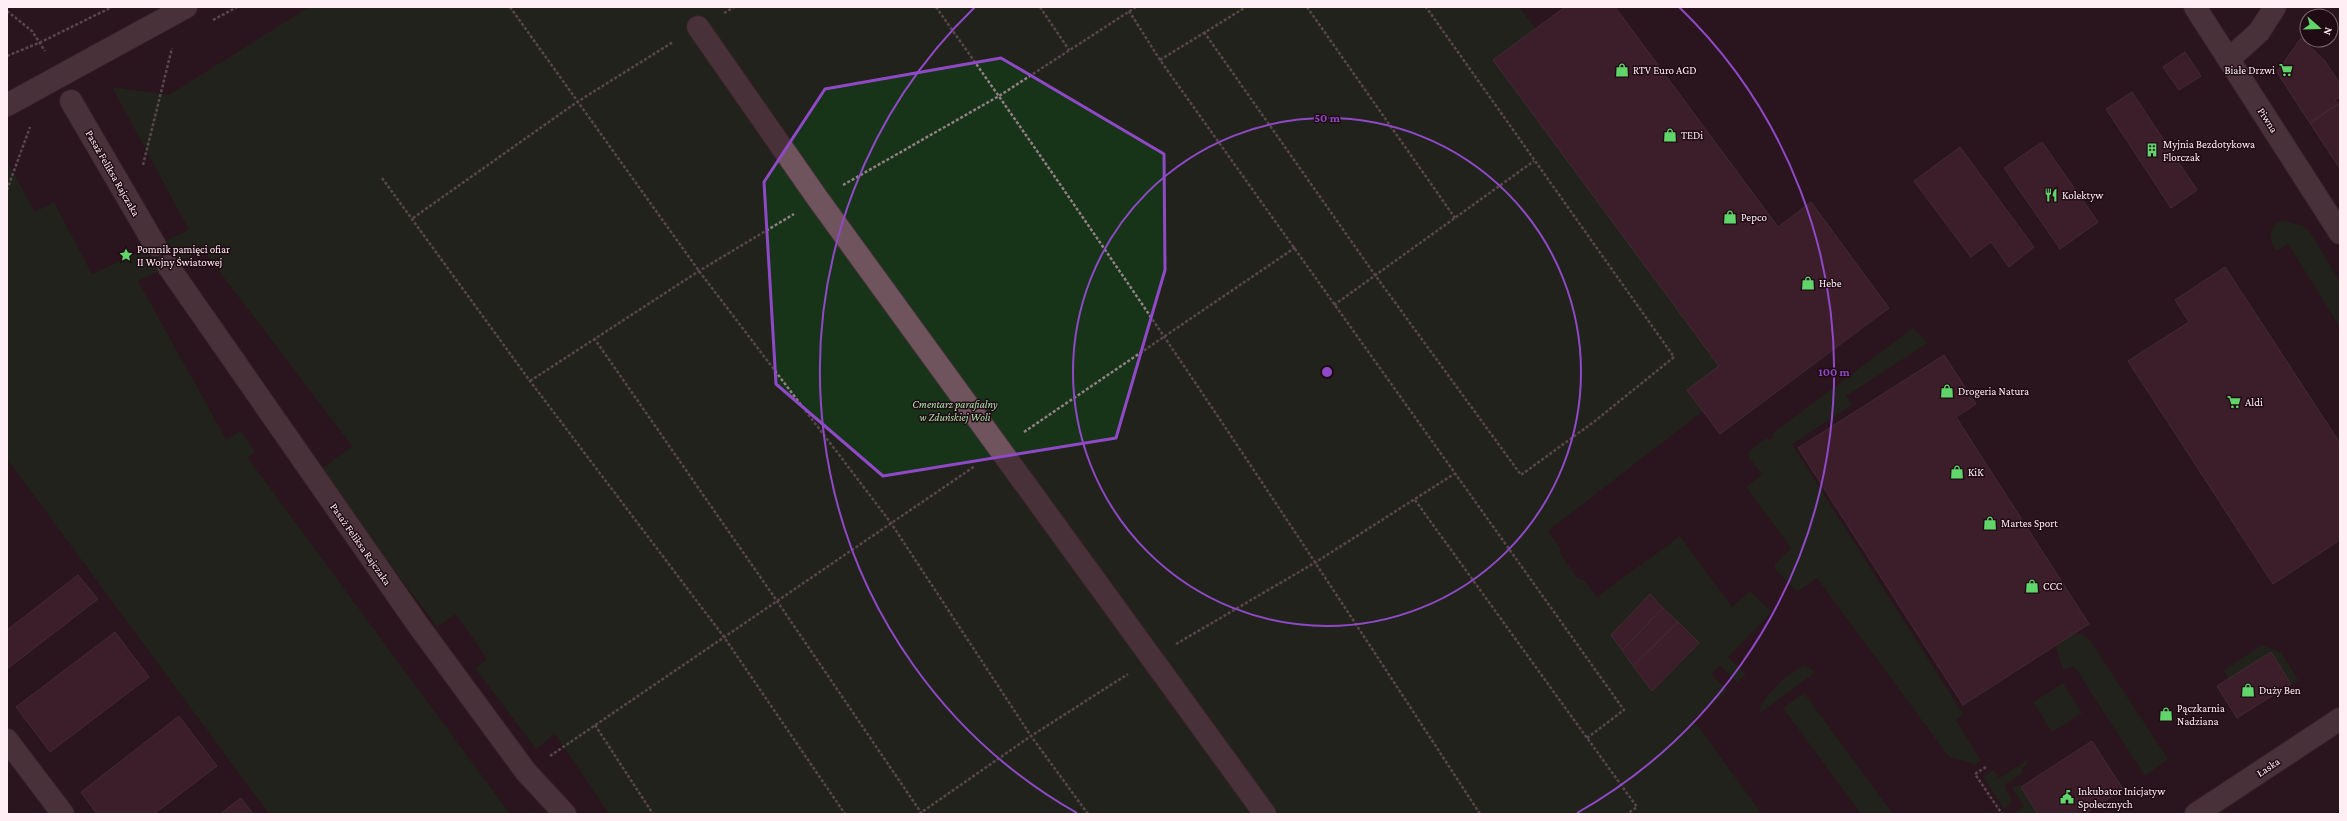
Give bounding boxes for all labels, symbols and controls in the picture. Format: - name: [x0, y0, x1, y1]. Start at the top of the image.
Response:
- north arrow: [2299, 8, 2339, 48]
- text: N: [2321, 26, 2335, 37]
- shop icon: RTV Euro AGD: [1614, 62, 1630, 78]
- supermarket icon: Białe Drzwi: [2278, 62, 2294, 78]
- place label: RTV Euro AGD: [1633, 64, 1697, 76]
- place label: Białe Drzwi: [2224, 64, 2275, 76]
- street label: Piwna: [2255, 105, 2281, 135]
- text: 50 m: [1314, 111, 1341, 125]
- shop icon: TEDi: [1662, 127, 1678, 143]
- street label: Pasaż Feliksa Rajczaka: [83, 128, 143, 219]
- place label: TEDi: [1681, 129, 1703, 141]
- place label: Myjnia Bezdotykowa Florczak: [2163, 138, 2255, 163]
- building icon: Myjnia Bezdotykowa Florczak: [2144, 142, 2160, 158]
- restaurant icon: Kolektyw: [2043, 187, 2059, 203]
- place label: Kolektyw: [2062, 189, 2104, 202]
- shop icon: Pepco: [1722, 209, 1738, 225]
- place label: Pepco: [1741, 211, 1767, 224]
- place label: Pomnik pamięci ofiar II Wojny Światowej: [137, 243, 230, 269]
- place icon: Pomnik pamięci ofiar II Wojny Światowej: [118, 247, 134, 263]
- shop icon: Hebe: [1800, 275, 1816, 291]
- place label: Hebe: [1819, 277, 1842, 289]
- centre of rings: [1320, 365, 1334, 379]
- text: 100 m: [1818, 365, 1851, 379]
- shop icon: Drogeria Natura: [1939, 383, 1955, 399]
- place label: Drogeria Natura: [1958, 385, 2029, 398]
- supermarket icon: Aldi: [2226, 394, 2242, 410]
- place label: Aldi: [2245, 396, 2263, 408]
- park label: Cmentarz parafialny w Zduńskiej Woli: [912, 398, 998, 424]
- shop icon: KiK: [1949, 464, 1965, 480]
- place label: KiK: [1968, 466, 1984, 478]
- street label: Pasaż Feliksa Rajczaka: [327, 501, 394, 588]
- shop icon: Martes Sport: [1982, 515, 1998, 531]
- place label: Martes Sport: [2001, 517, 2058, 530]
- shop icon: CCC: [2024, 578, 2040, 594]
- place label: CCC: [2043, 580, 2063, 592]
- shop icon: Duży Ben: [2240, 682, 2256, 698]
- place label: Duży Ben: [2259, 684, 2301, 697]
- place label: Pączkarnia Nadziana: [2177, 702, 2225, 727]
- shop icon: Pączkarnia Nadziana: [2158, 706, 2174, 722]
- street label: Łaska: [2254, 755, 2282, 779]
- place label: Inkubator Inicjatyw Społecznych: [2078, 785, 2166, 811]
- public building icon: Inkubator Inicjatyw Społecznych: [2059, 789, 2075, 805]

